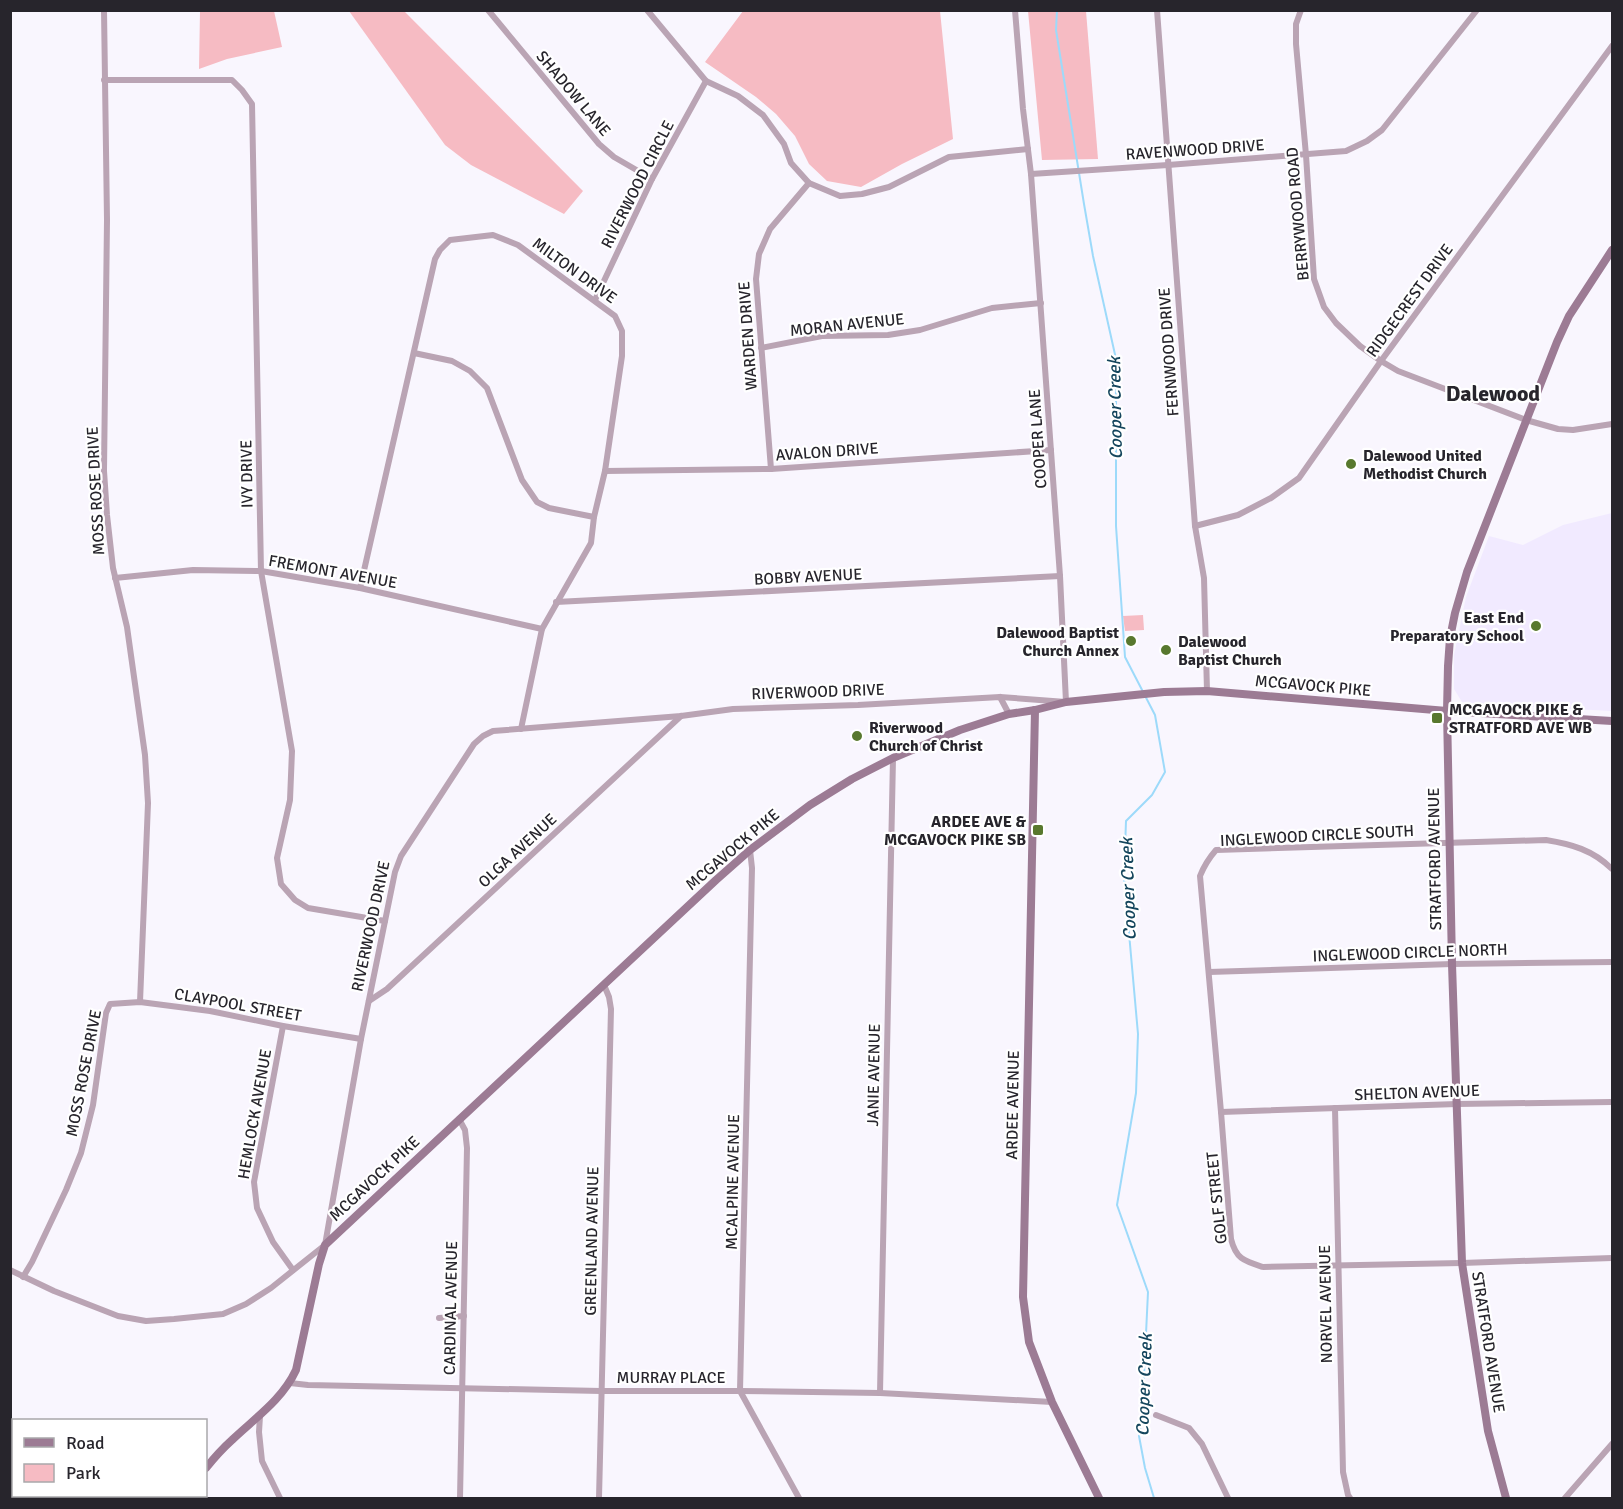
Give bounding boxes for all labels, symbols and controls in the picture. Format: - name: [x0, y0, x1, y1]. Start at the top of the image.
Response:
- street label: SHADOW LANE: [532, 47, 615, 140]
- street label: RIVERWOOD CIRCLE: [597, 117, 679, 252]
- street label: RAVENWOOD DRIVE: [1125, 135, 1265, 165]
- street label: BERRYWOOD ROAD: [1282, 146, 1314, 281]
- street label: MILTON DRIVE: [528, 233, 621, 308]
- street label: RIDGECREST DRIVE: [1362, 240, 1458, 361]
- street label: WARDEN DRIVE: [734, 281, 762, 391]
- street label: FERNWOOD DRIVE: [1155, 287, 1183, 417]
- street label: MORAN AVENUE: [789, 309, 905, 341]
- water label: Cooper Creek: [1103, 354, 1127, 460]
- district label: Dalewood: [1446, 380, 1540, 407]
- street label: COOPER LANE: [1025, 388, 1051, 489]
- street label: MOSS ROSE DRIVE: [83, 426, 109, 556]
- street label: AVALON DRIVE: [775, 438, 879, 466]
- street label: IVY DRIVE: [236, 440, 258, 508]
- place label: Dalewood United Methodist Church: [1363, 446, 1487, 484]
- marker: Dalewood United Methodist Church: [1344, 457, 1358, 471]
- street label: FREMONT AVENUE: [267, 551, 399, 593]
- street label: BOBBY AVENUE: [753, 564, 863, 590]
- place label: East End Preparatory School: [1390, 608, 1524, 646]
- marker: East End Preparatory School: [1529, 619, 1543, 633]
- place label: Dalewood Baptist Church Annex: [996, 623, 1119, 661]
- place label: Dalewood Baptist Church: [1178, 632, 1282, 670]
- marker: Dalewood Baptist Church Annex: [1124, 634, 1138, 648]
- marker: Dalewood Baptist Church: [1159, 643, 1173, 657]
- street label: MCGAVOCK PIKE: [1254, 671, 1372, 701]
- street label: RIVERWOOD DRIVE: [751, 680, 885, 704]
- place label: MCGAVOCK PIKE & STRATFORD AVE WB: [1449, 700, 1592, 738]
- marker: MCGAVOCK PIKE & STRATFORD AVE WB: [1430, 711, 1444, 725]
- place label: Riverwood Church of Christ: [869, 718, 983, 756]
- marker: Riverwood Church of Christ: [850, 729, 864, 743]
- street label: STRATFORD AVENUE: [1424, 787, 1446, 931]
- street label: MCGAVOCK PIKE: [682, 805, 784, 895]
- street label: OLGA AVENUE: [474, 809, 561, 892]
- place label: ARDEE AVE & MCGAVOCK PIKE SB: [884, 812, 1026, 850]
- street label: INGLEWOOD CIRCLE SOUTH: [1219, 821, 1415, 851]
- marker: ARDEE AVE & MCGAVOCK PIKE SB: [1031, 823, 1045, 837]
- water label: Cooper Creek: [1115, 835, 1141, 941]
- street label: RIVERWOOD DRIVE: [347, 859, 395, 994]
- street label: INGLEWOOD CIRCLE NORTH: [1312, 940, 1508, 966]
- street label: CLAYPOOL STREET: [173, 984, 303, 1026]
- street label: MOSS ROSE DRIVE: [62, 1008, 106, 1138]
- street label: JANIE AVENUE: [863, 1024, 885, 1127]
- street label: HEMLOCK AVENUE: [234, 1048, 276, 1181]
- street label: ARDEE AVENUE: [1002, 1050, 1024, 1160]
- street label: SHELTON AVENUE: [1354, 1081, 1480, 1105]
- street label: MCALPINE AVENUE: [722, 1114, 744, 1250]
- street label: MCGAVOCK PIKE: [325, 1132, 424, 1226]
- street label: GOLF STREET: [1202, 1151, 1232, 1245]
- street label: GREENLAND AVENUE: [581, 1166, 603, 1316]
- street label: CARDINAL AVENUE: [440, 1241, 462, 1375]
- street label: NORVEL AVENUE: [1315, 1245, 1337, 1363]
- street label: STRATFORD AVENUE: [1467, 1270, 1509, 1414]
- water label: Cooper Creek: [1131, 1331, 1157, 1437]
- street label: MURRAY PLACE: [617, 1368, 725, 1388]
- legend: [12, 1419, 207, 1497]
- text: Road: [66, 1432, 105, 1454]
- text: Park: [66, 1462, 101, 1484]

